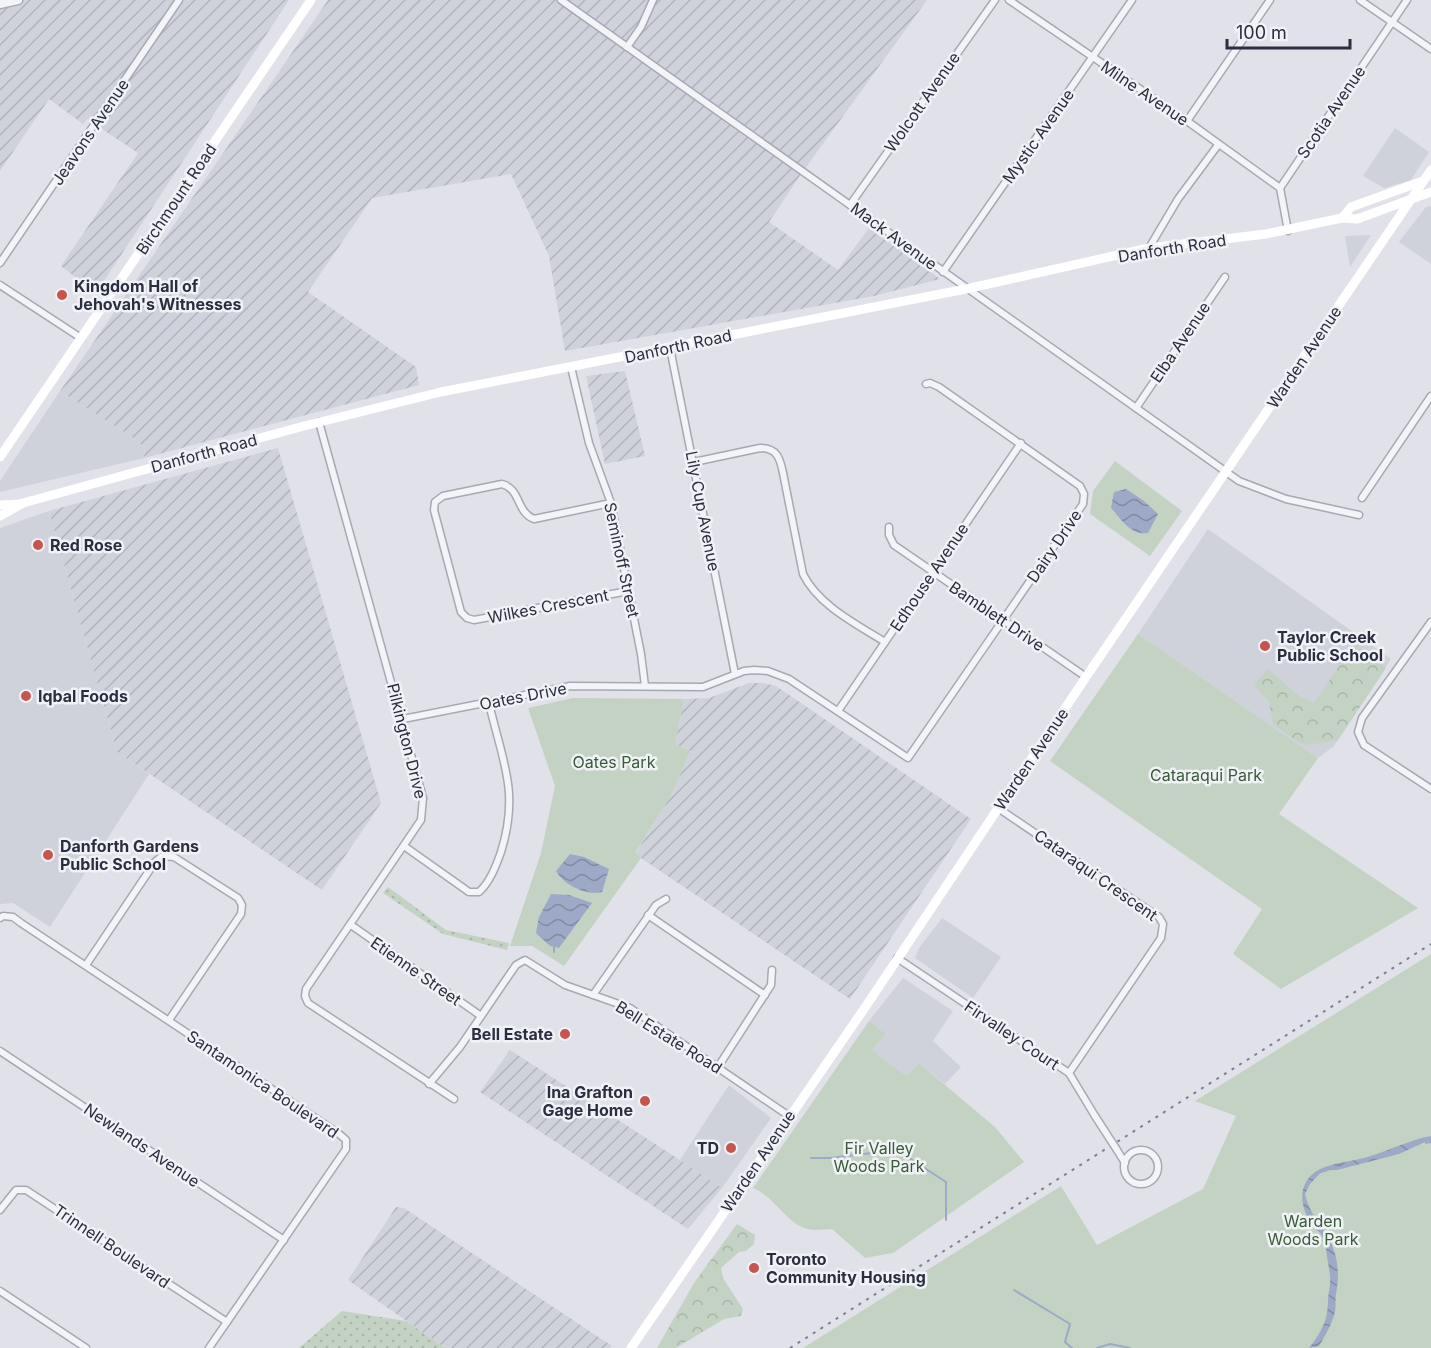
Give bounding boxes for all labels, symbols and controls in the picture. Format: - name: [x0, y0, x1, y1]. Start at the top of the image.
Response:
- scale bar: [1227, 12, 1350, 50]
- text: 100 m: [1236, 22, 1287, 43]
- street label: Wolcott Avenue: [880, 48, 964, 156]
- street label: Milne Avenue: [1097, 56, 1193, 130]
- street label: Scotia Avenue: [1293, 62, 1369, 162]
- street label: Jeavons Avenue: [47, 75, 133, 189]
- street label: Mystic Avenue: [998, 85, 1078, 187]
- street label: Birchmount Road: [131, 140, 221, 258]
- street label: Mack Avenue: [847, 198, 941, 274]
- street label: Danforth Road: [1117, 230, 1227, 266]
- place label: Kingdom Hall of Jehovah's Witnesses: [74, 276, 242, 314]
- marker: Kingdom Hall of Jehovah's Witnesses: [55, 288, 69, 302]
- street label: Elba Avenue: [1146, 298, 1214, 386]
- street label: Warden Avenue: [1262, 302, 1346, 412]
- street label: Danforth Road: [623, 325, 733, 367]
- street label: Danforth Road: [149, 429, 259, 477]
- street label: Lily Cup Avenue: [682, 449, 724, 573]
- street label: Seminoff Street: [600, 501, 644, 619]
- street label: Dairy Drive: [1022, 506, 1086, 586]
- street label: Edhouse Avenue: [885, 519, 973, 635]
- place label: Red Rose: [50, 535, 122, 555]
- marker: Red Rose: [31, 538, 45, 552]
- street label: Bamblett Drive: [946, 577, 1048, 655]
- street label: Wilkes Crescent: [486, 584, 610, 628]
- place label: Taylor Creek Public School: [1277, 627, 1383, 665]
- marker: Taylor Creek Public School: [1258, 639, 1272, 653]
- street label: Oates Drive: [478, 678, 568, 714]
- street label: Pilkington Drive: [383, 681, 431, 801]
- place label: Iqbal Foods: [38, 686, 128, 706]
- marker: Iqbal Foods: [19, 689, 33, 703]
- street label: Warden Avenue: [989, 704, 1073, 814]
- park label: Oates Park: [573, 752, 656, 772]
- park label: Cataraqui Park: [1150, 765, 1262, 785]
- street label: Cataraqui Crescent: [1030, 825, 1162, 925]
- place label: Danforth Gardens Public School: [60, 836, 199, 874]
- marker: Danforth Gardens Public School: [41, 848, 55, 862]
- street label: Etienne Street: [367, 932, 465, 1010]
- street label: Bell Estate Road: [612, 996, 726, 1078]
- street label: Firvalley Court: [961, 996, 1063, 1074]
- place label: Bell Estate: [471, 1024, 553, 1044]
- street label: Santamonica Boulevard: [183, 1026, 343, 1142]
- marker: Bell Estate: [558, 1027, 572, 1041]
- place label: Ina Grafton Gage Home: [542, 1082, 633, 1120]
- marker: Ina Grafton Gage Home: [638, 1094, 652, 1108]
- street label: Newlands Avenue: [80, 1099, 204, 1191]
- street label: Warden Avenue: [716, 1106, 800, 1216]
- place label: TD: [697, 1138, 719, 1158]
- park label: Fir Valley Woods Park: [833, 1138, 925, 1176]
- marker: TD: [724, 1141, 738, 1155]
- street label: Trinnell Boulevard: [50, 1200, 174, 1292]
- park label: Warden Woods Park: [1267, 1211, 1359, 1249]
- place label: Toronto Community Housing: [766, 1249, 926, 1287]
- marker: Toronto Community Housing: [747, 1261, 761, 1275]

